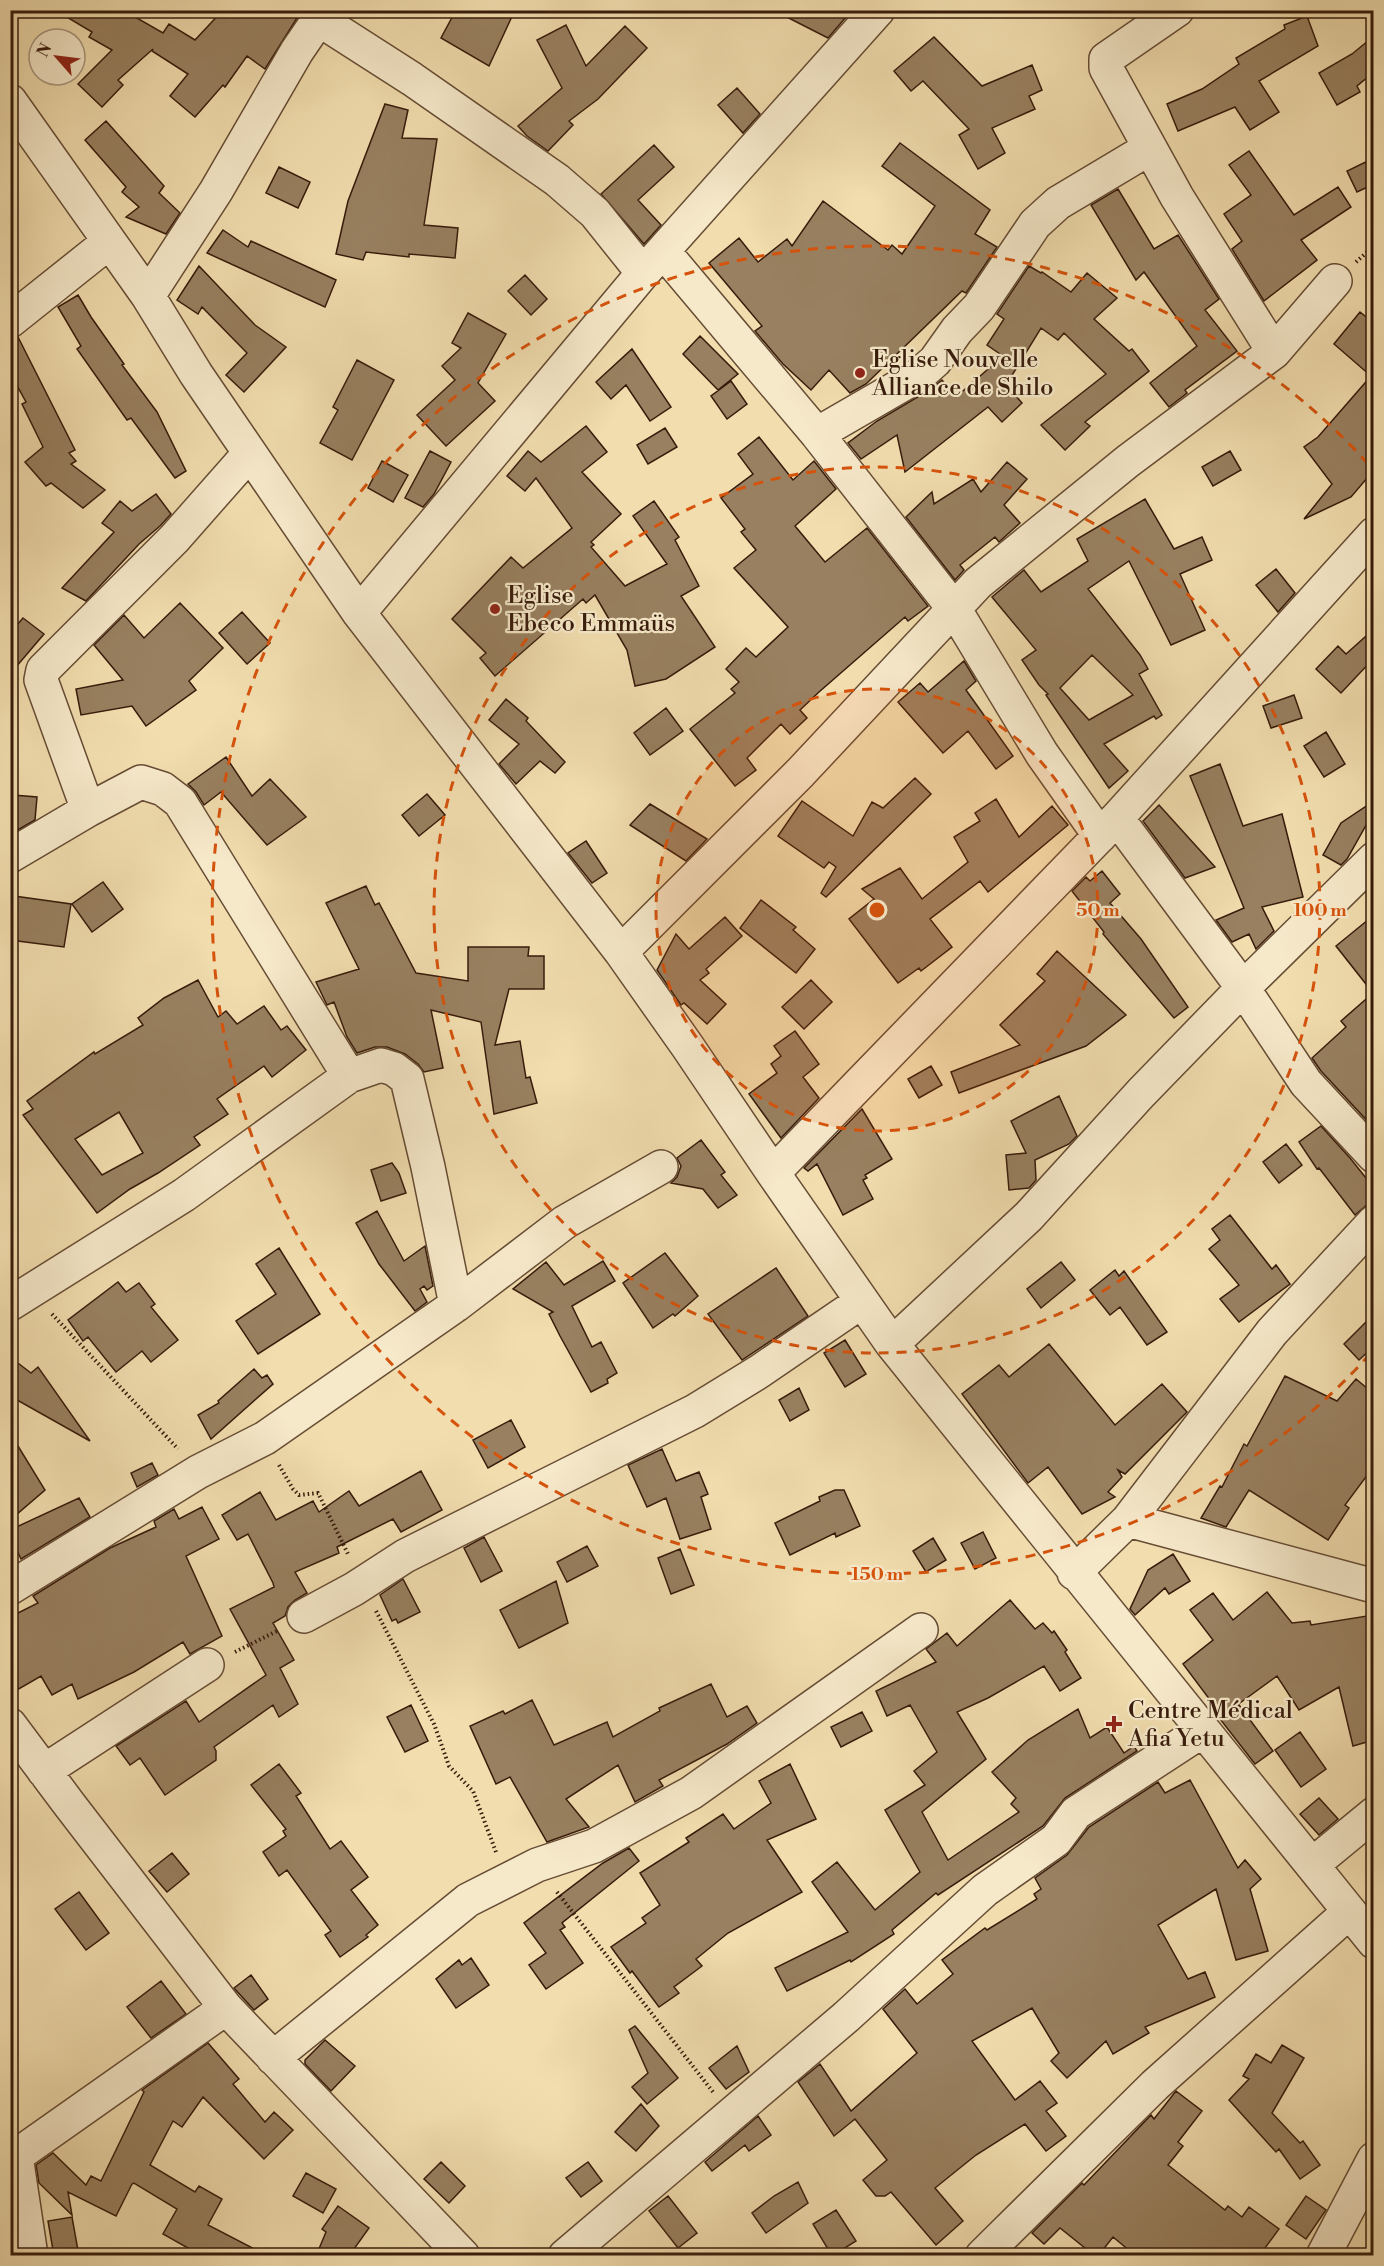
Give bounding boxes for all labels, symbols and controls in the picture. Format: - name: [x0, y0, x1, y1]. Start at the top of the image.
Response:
- north arrow: [27, 27, 87, 87]
- text: N: [33, 40, 57, 61]
- place label: Eglise Nouvelle Alliance de Shilo: [871, 345, 1054, 403]
- marker: Eglise Nouvelle Alliance de Shilo: [853, 366, 867, 380]
- place label: Eglise Ebeco Emmaüs: [507, 581, 675, 639]
- marker: Eglise Ebeco Emmaüs: [488, 602, 502, 616]
- text: 50 m: [1076, 899, 1120, 922]
- text: 100 m: [1293, 899, 1347, 922]
- centre of rings: [867, 900, 887, 920]
- text: 150 m: [851, 1563, 904, 1586]
- place label: Centre Médical Afia Yetu: [1127, 1696, 1293, 1754]
- marker: Centre Médical Afia Yetu: [1105, 1715, 1123, 1733]

